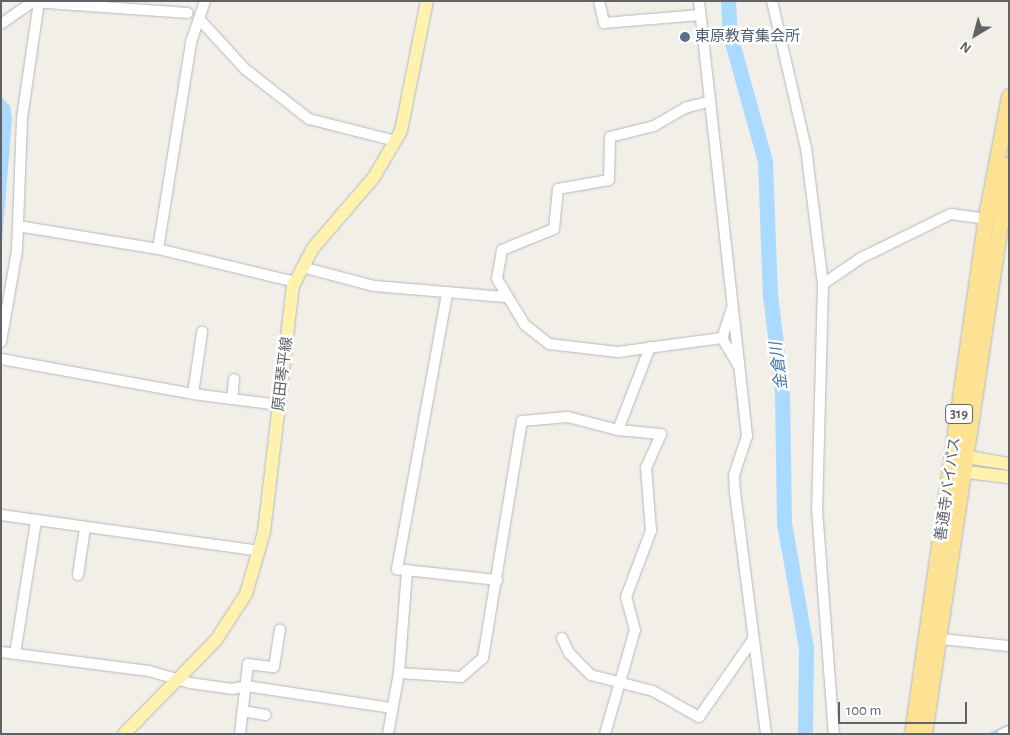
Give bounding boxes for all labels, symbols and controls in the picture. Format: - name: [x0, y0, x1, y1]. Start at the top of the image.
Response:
- north arrow: [950, 10, 1000, 60]
- place label: 東原教育集会所: [695, 28, 800, 46]
- marker: 東原教育集会所: [679, 31, 691, 43]
- text: N: [958, 38, 974, 56]
- street label: 原田琴平線: [269, 336, 297, 412]
- water label: 金倉川: [767, 341, 791, 391]
- road number: 319: [944, 402, 974, 426]
- street label: 善通寺バイパス: [932, 436, 964, 542]
- scale bar: [840, 692, 969, 724]
- text: 100 m: [846, 703, 881, 718]

